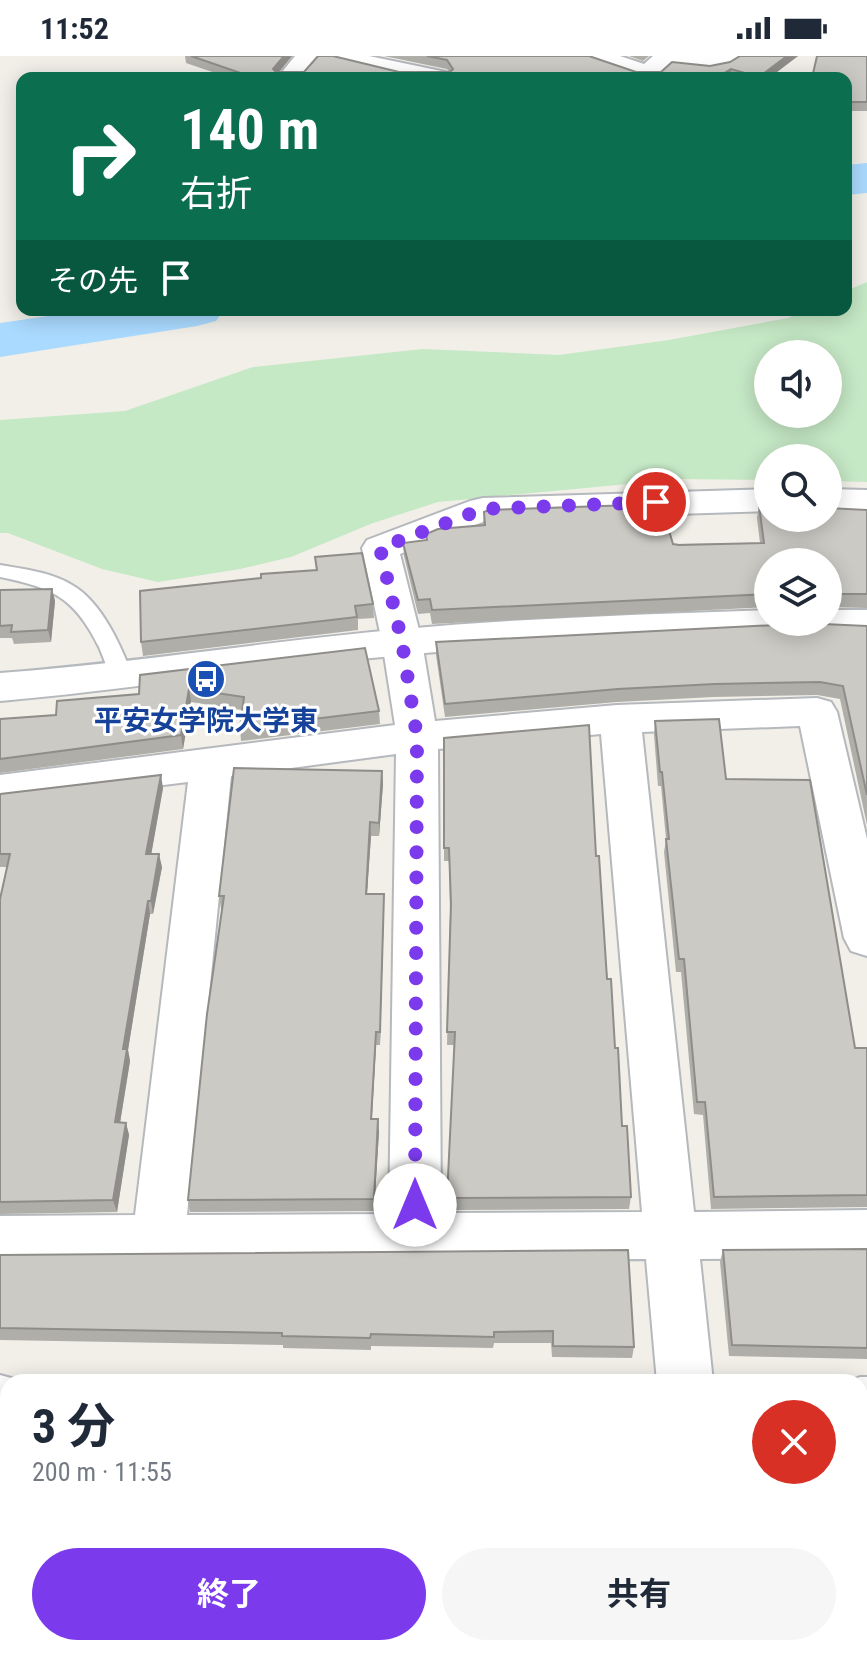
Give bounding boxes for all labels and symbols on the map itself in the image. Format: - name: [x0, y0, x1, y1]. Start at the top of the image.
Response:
- pin: [622, 468, 690, 536]
- bus stop icon: 平安女学院大学東: [185, 658, 227, 700]
- place label: 平安女学院大学東: [94, 704, 318, 737]
- position arrow: [373, 1163, 457, 1247]

